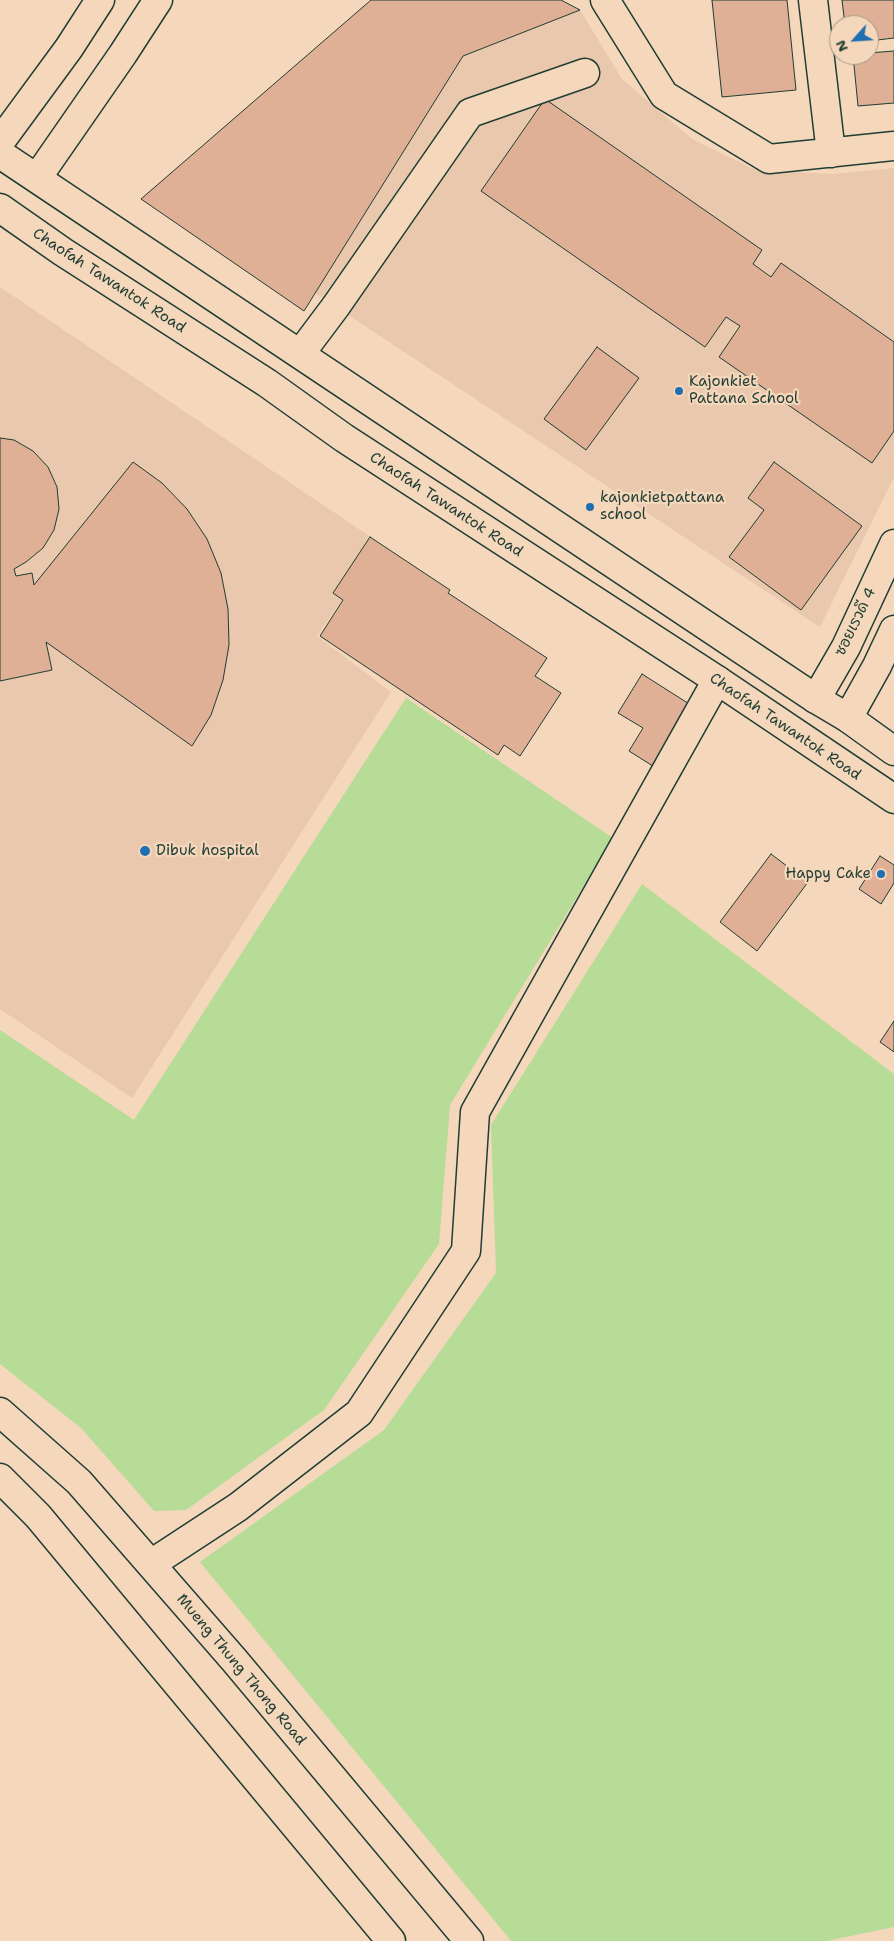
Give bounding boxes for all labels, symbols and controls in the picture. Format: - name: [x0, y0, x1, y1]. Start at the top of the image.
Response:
- north arrow: [829, 15, 879, 65]
- text: N: [831, 37, 852, 55]
- street label: Chaofah Tawantok Road: [29, 225, 189, 337]
- place label: Kajonkiet Pattana School: [689, 373, 799, 408]
- marker: Kajonkiet Pattana School: [673, 385, 685, 397]
- street label: Chaofah Tawantok Road: [366, 449, 526, 561]
- place label: kajonkietpattana school: [600, 489, 724, 524]
- marker: kajonkietpattana school: [584, 501, 596, 513]
- street label: ซอยเรวดี 4: [832, 585, 880, 659]
- street label: Chaofah Tawantok Road: [706, 670, 864, 784]
- place label: Dibuk hospital: [156, 842, 259, 860]
- marker: Dibuk hospital: [138, 844, 152, 858]
- place label: Happy Cake: [785, 865, 871, 883]
- marker: Happy Cake: [875, 868, 887, 880]
- street label: Mueng Thung Thong Road: [172, 1591, 310, 1749]

